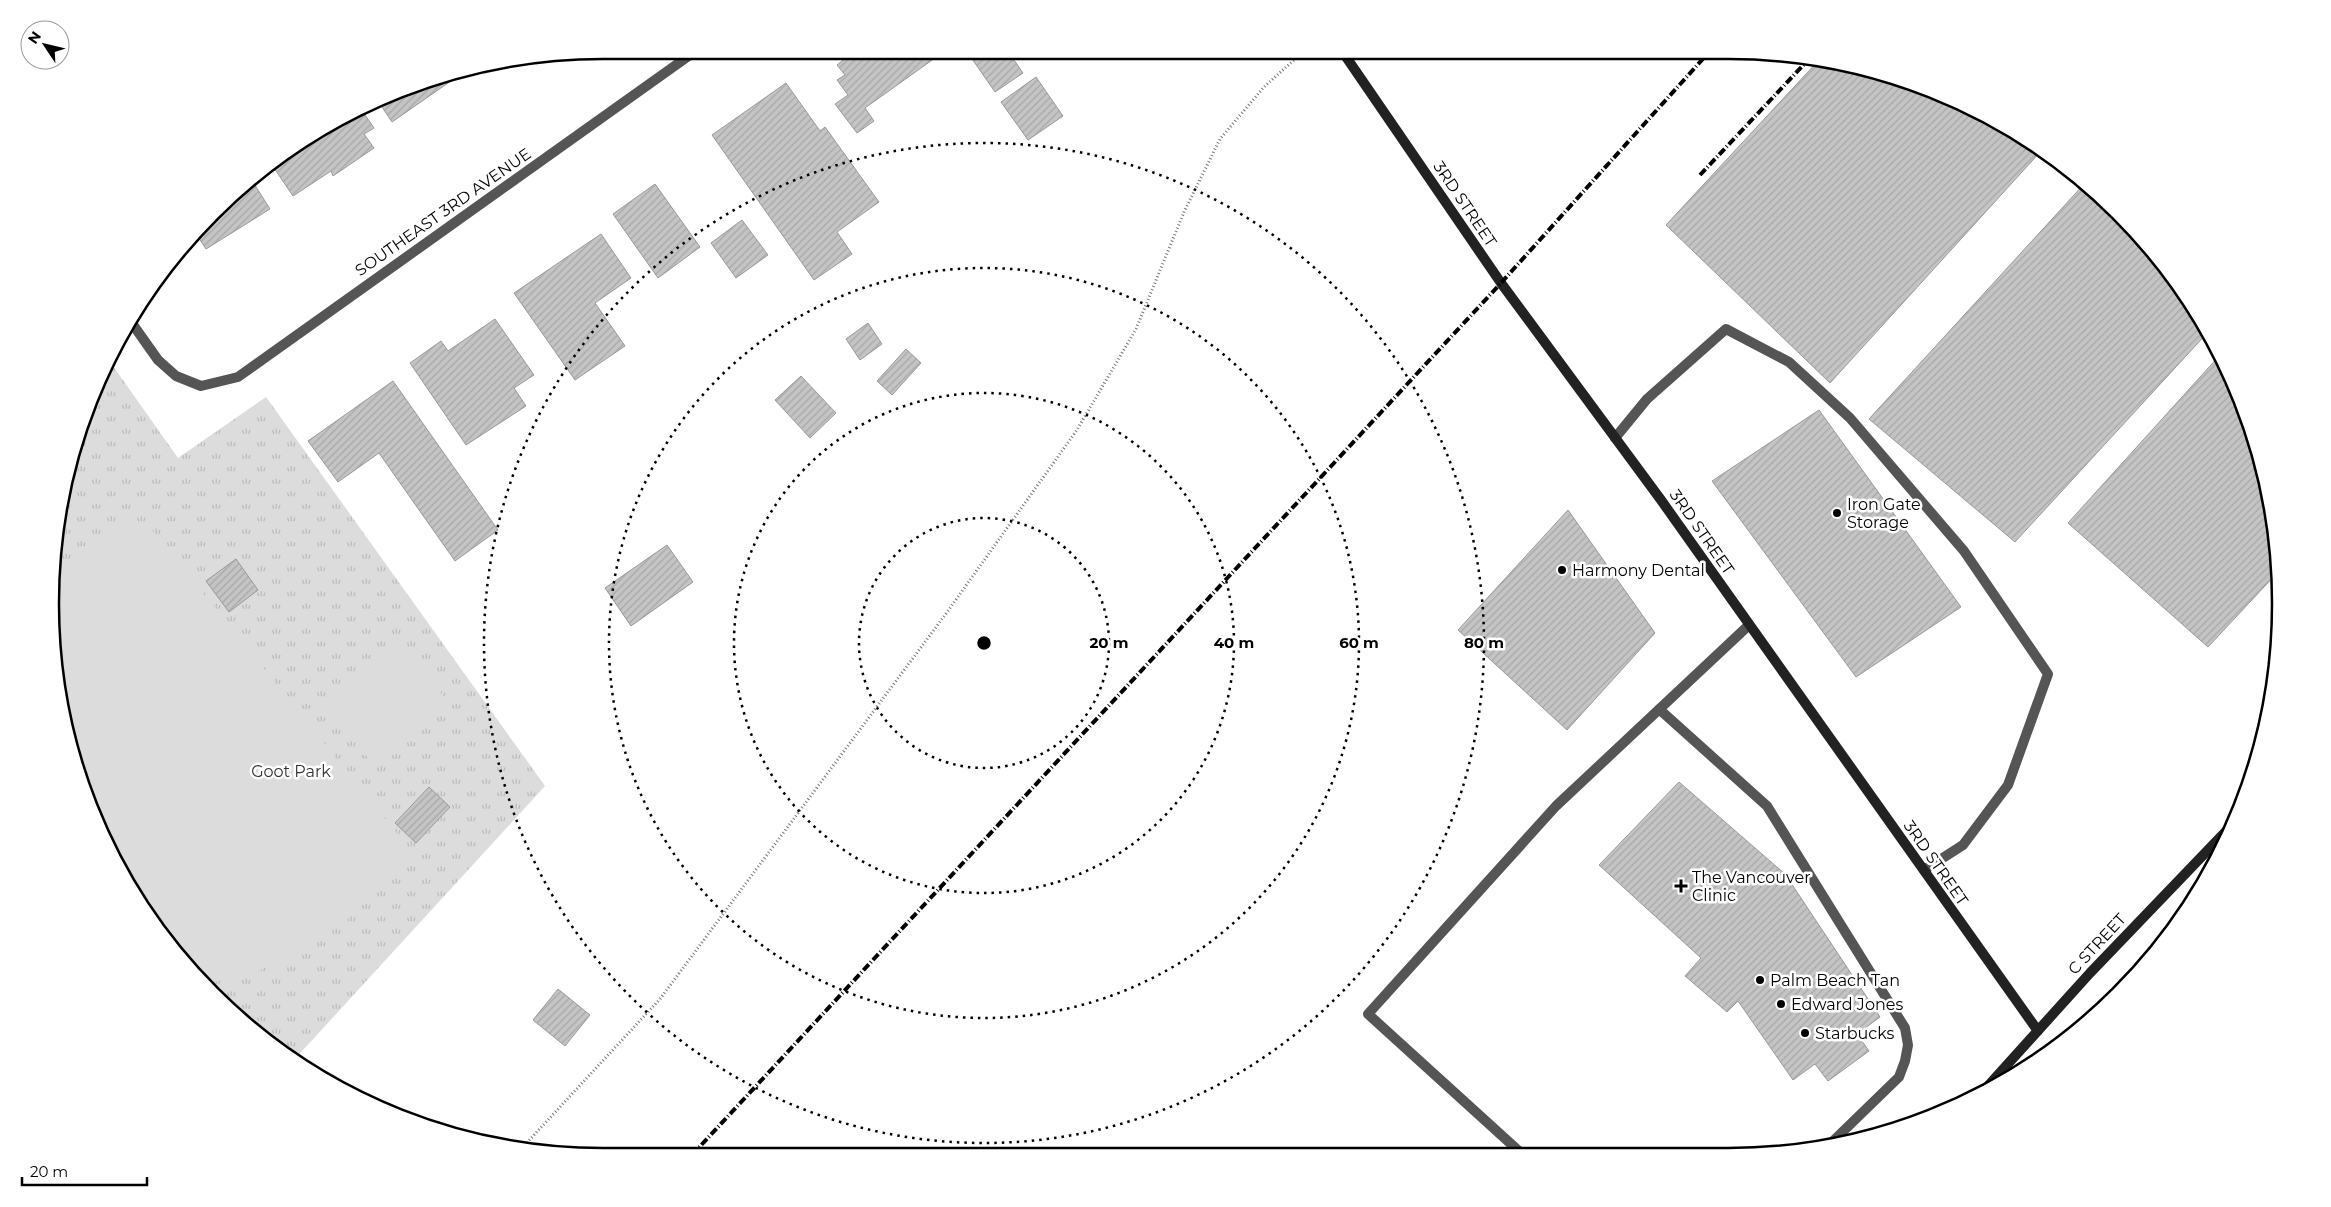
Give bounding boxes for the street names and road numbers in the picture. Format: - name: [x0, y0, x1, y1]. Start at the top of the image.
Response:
- street label: SOUTHEAST 3RD AVENUE: [352, 144, 534, 280]
- street label: 3RD STREET: [1429, 158, 1501, 251]
- street label: 3RD STREET: [1666, 486, 1739, 579]
- street label: 3RD STREET: [1900, 817, 1973, 910]
- street label: C STREET: [2064, 909, 2131, 978]

